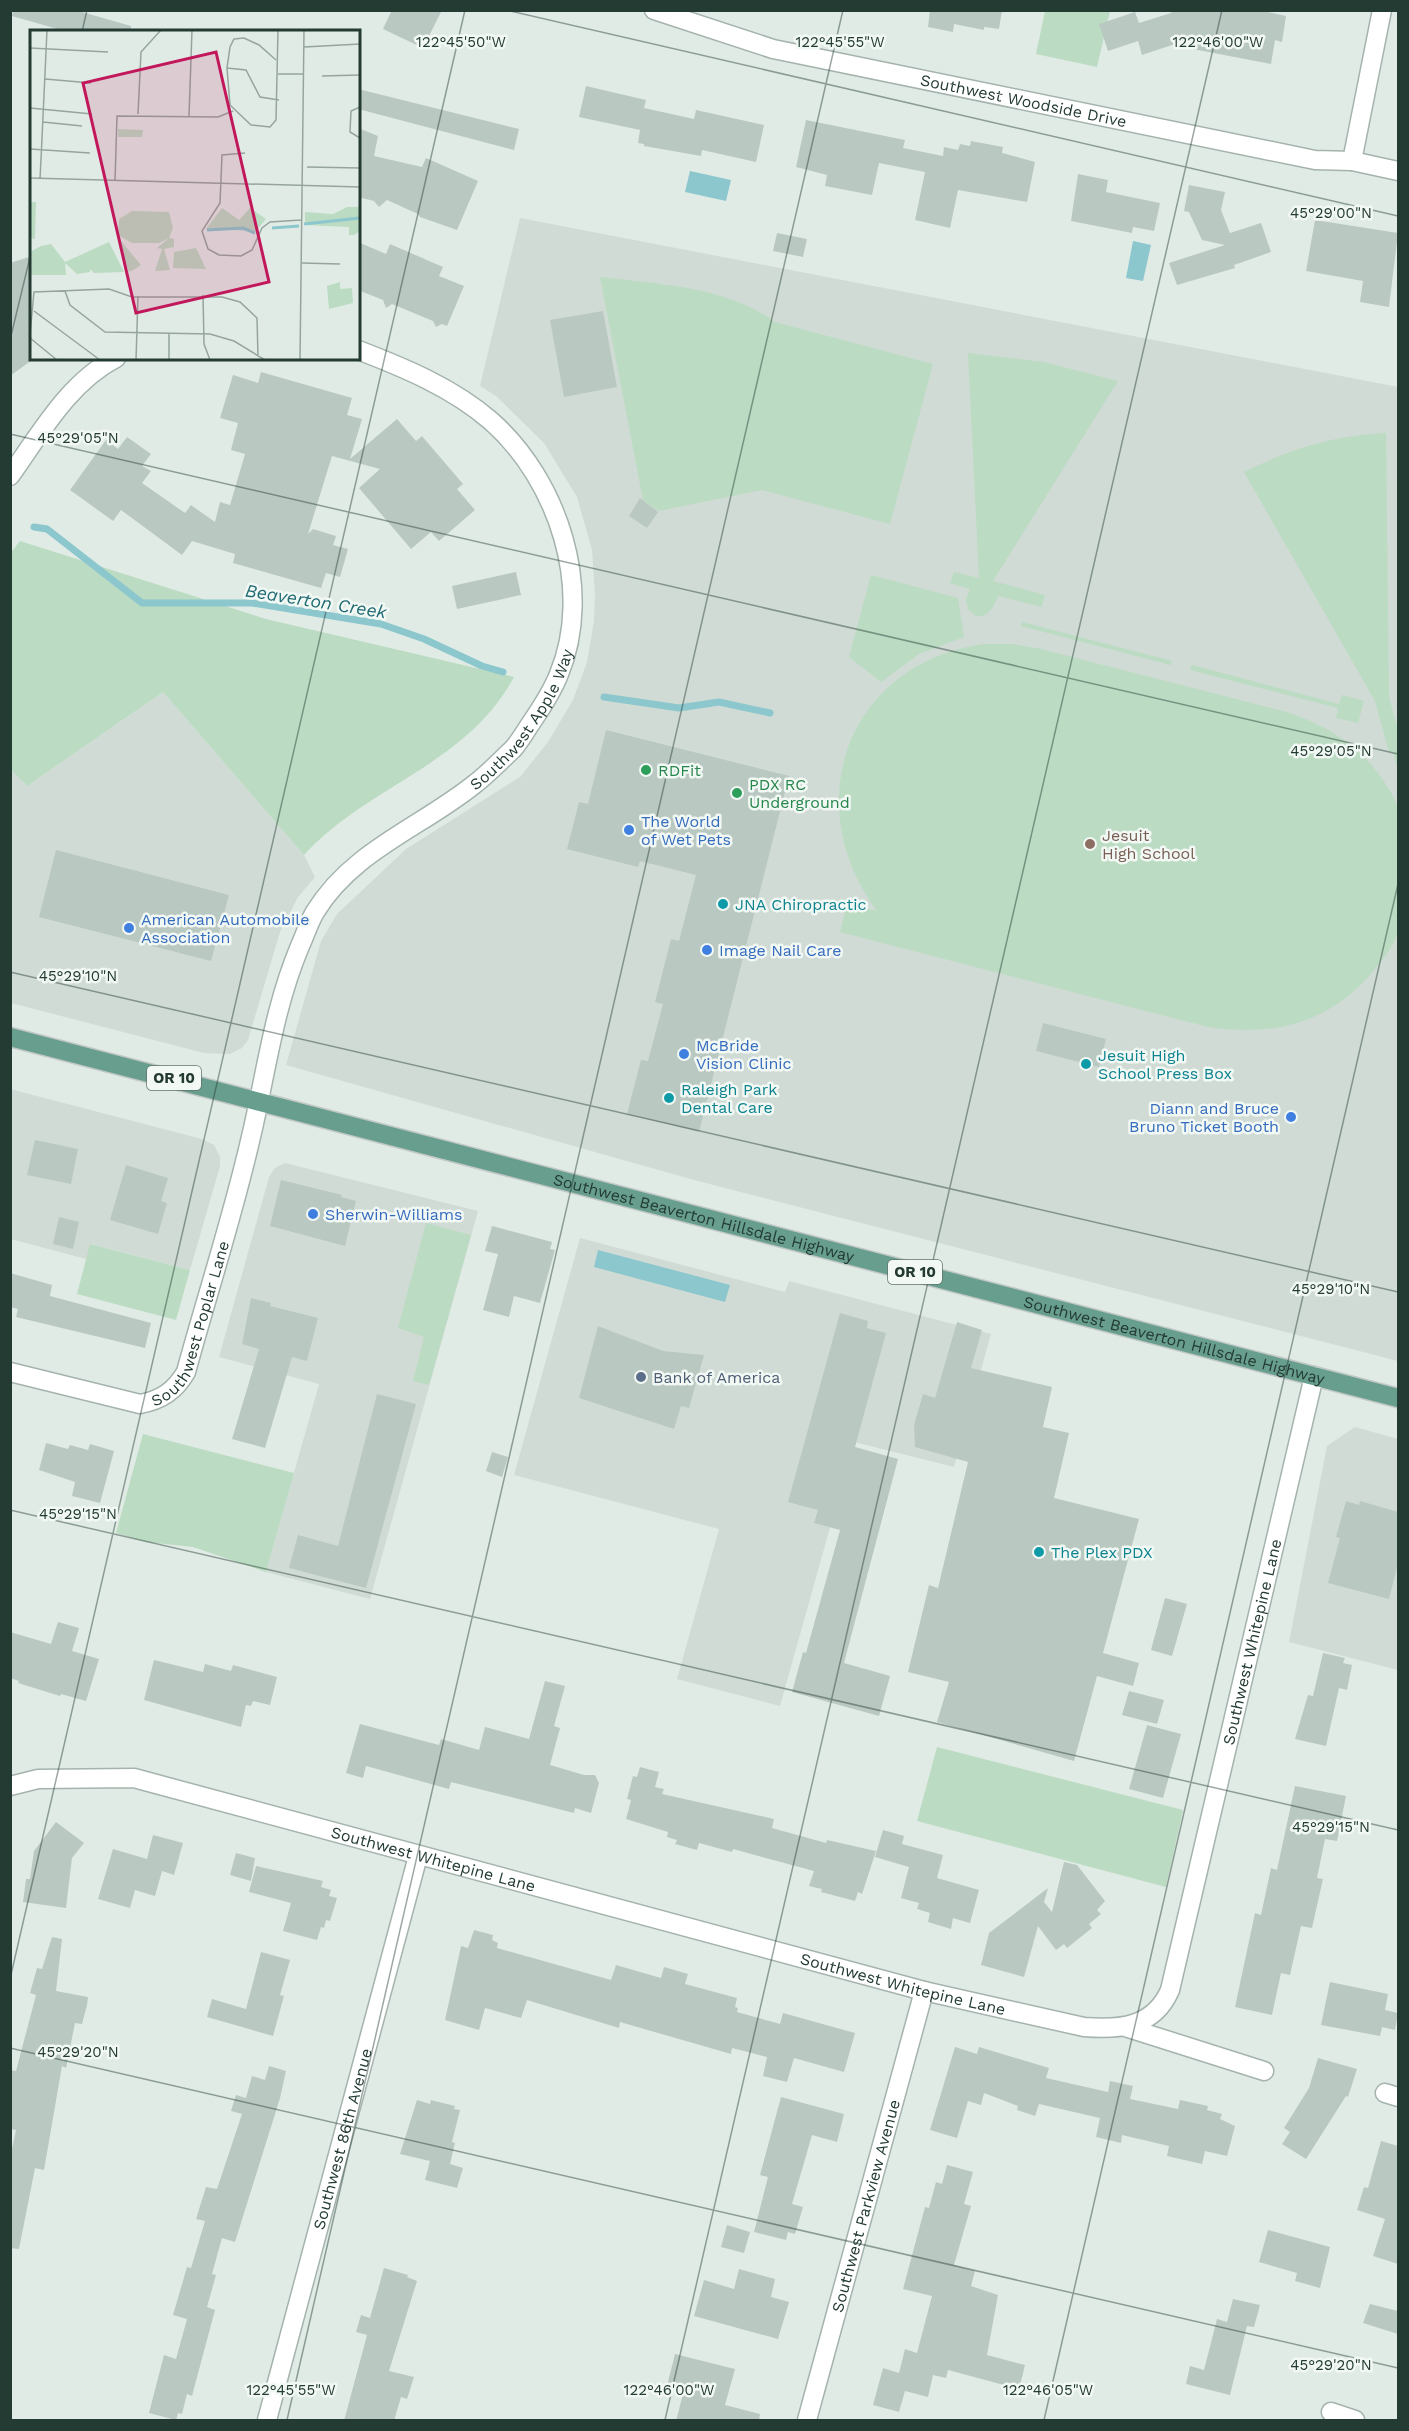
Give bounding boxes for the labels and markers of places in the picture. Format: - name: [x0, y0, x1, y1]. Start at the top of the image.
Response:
- place label: RDFit: [658, 761, 701, 780]
- marker: RDFit: [639, 763, 653, 777]
- place label: PDX RC Underground: [749, 775, 850, 812]
- marker: PDX RC Underground: [730, 786, 744, 800]
- place label: The World of Wet Pets: [641, 812, 731, 849]
- marker: The World of Wet Pets: [622, 823, 636, 837]
- place label: Jesuit High School: [1102, 826, 1195, 863]
- marker: Jesuit High School: [1083, 837, 1097, 851]
- place label: JNA Chiropractic: [735, 895, 866, 914]
- marker: JNA Chiropractic: [716, 897, 730, 911]
- place label: American Automobile Association: [141, 910, 309, 947]
- marker: American Automobile Association: [122, 921, 136, 935]
- place label: Image Nail Care: [719, 941, 841, 960]
- marker: Image Nail Care: [700, 943, 714, 957]
- place label: McBride Vision Clinic: [696, 1036, 792, 1073]
- place label: Jesuit High School Press Box: [1098, 1046, 1232, 1083]
- marker: McBride Vision Clinic: [677, 1047, 691, 1061]
- marker: Jesuit High School Press Box: [1079, 1057, 1093, 1071]
- place label: Raleigh Park Dental Care: [681, 1080, 777, 1117]
- marker: Raleigh Park Dental Care: [662, 1091, 676, 1105]
- place label: Diann and Bruce Bruno Ticket Booth: [1129, 1099, 1279, 1136]
- marker: Diann and Bruce Bruno Ticket Booth: [1284, 1110, 1298, 1124]
- place label: Sherwin-Williams: [325, 1205, 463, 1224]
- marker: Sherwin-Williams: [306, 1207, 320, 1221]
- place label: Bank of America: [653, 1368, 780, 1387]
- marker: Bank of America: [634, 1370, 648, 1384]
- place label: The Plex PDX: [1051, 1543, 1153, 1562]
- marker: The Plex PDX: [1032, 1545, 1046, 1559]

